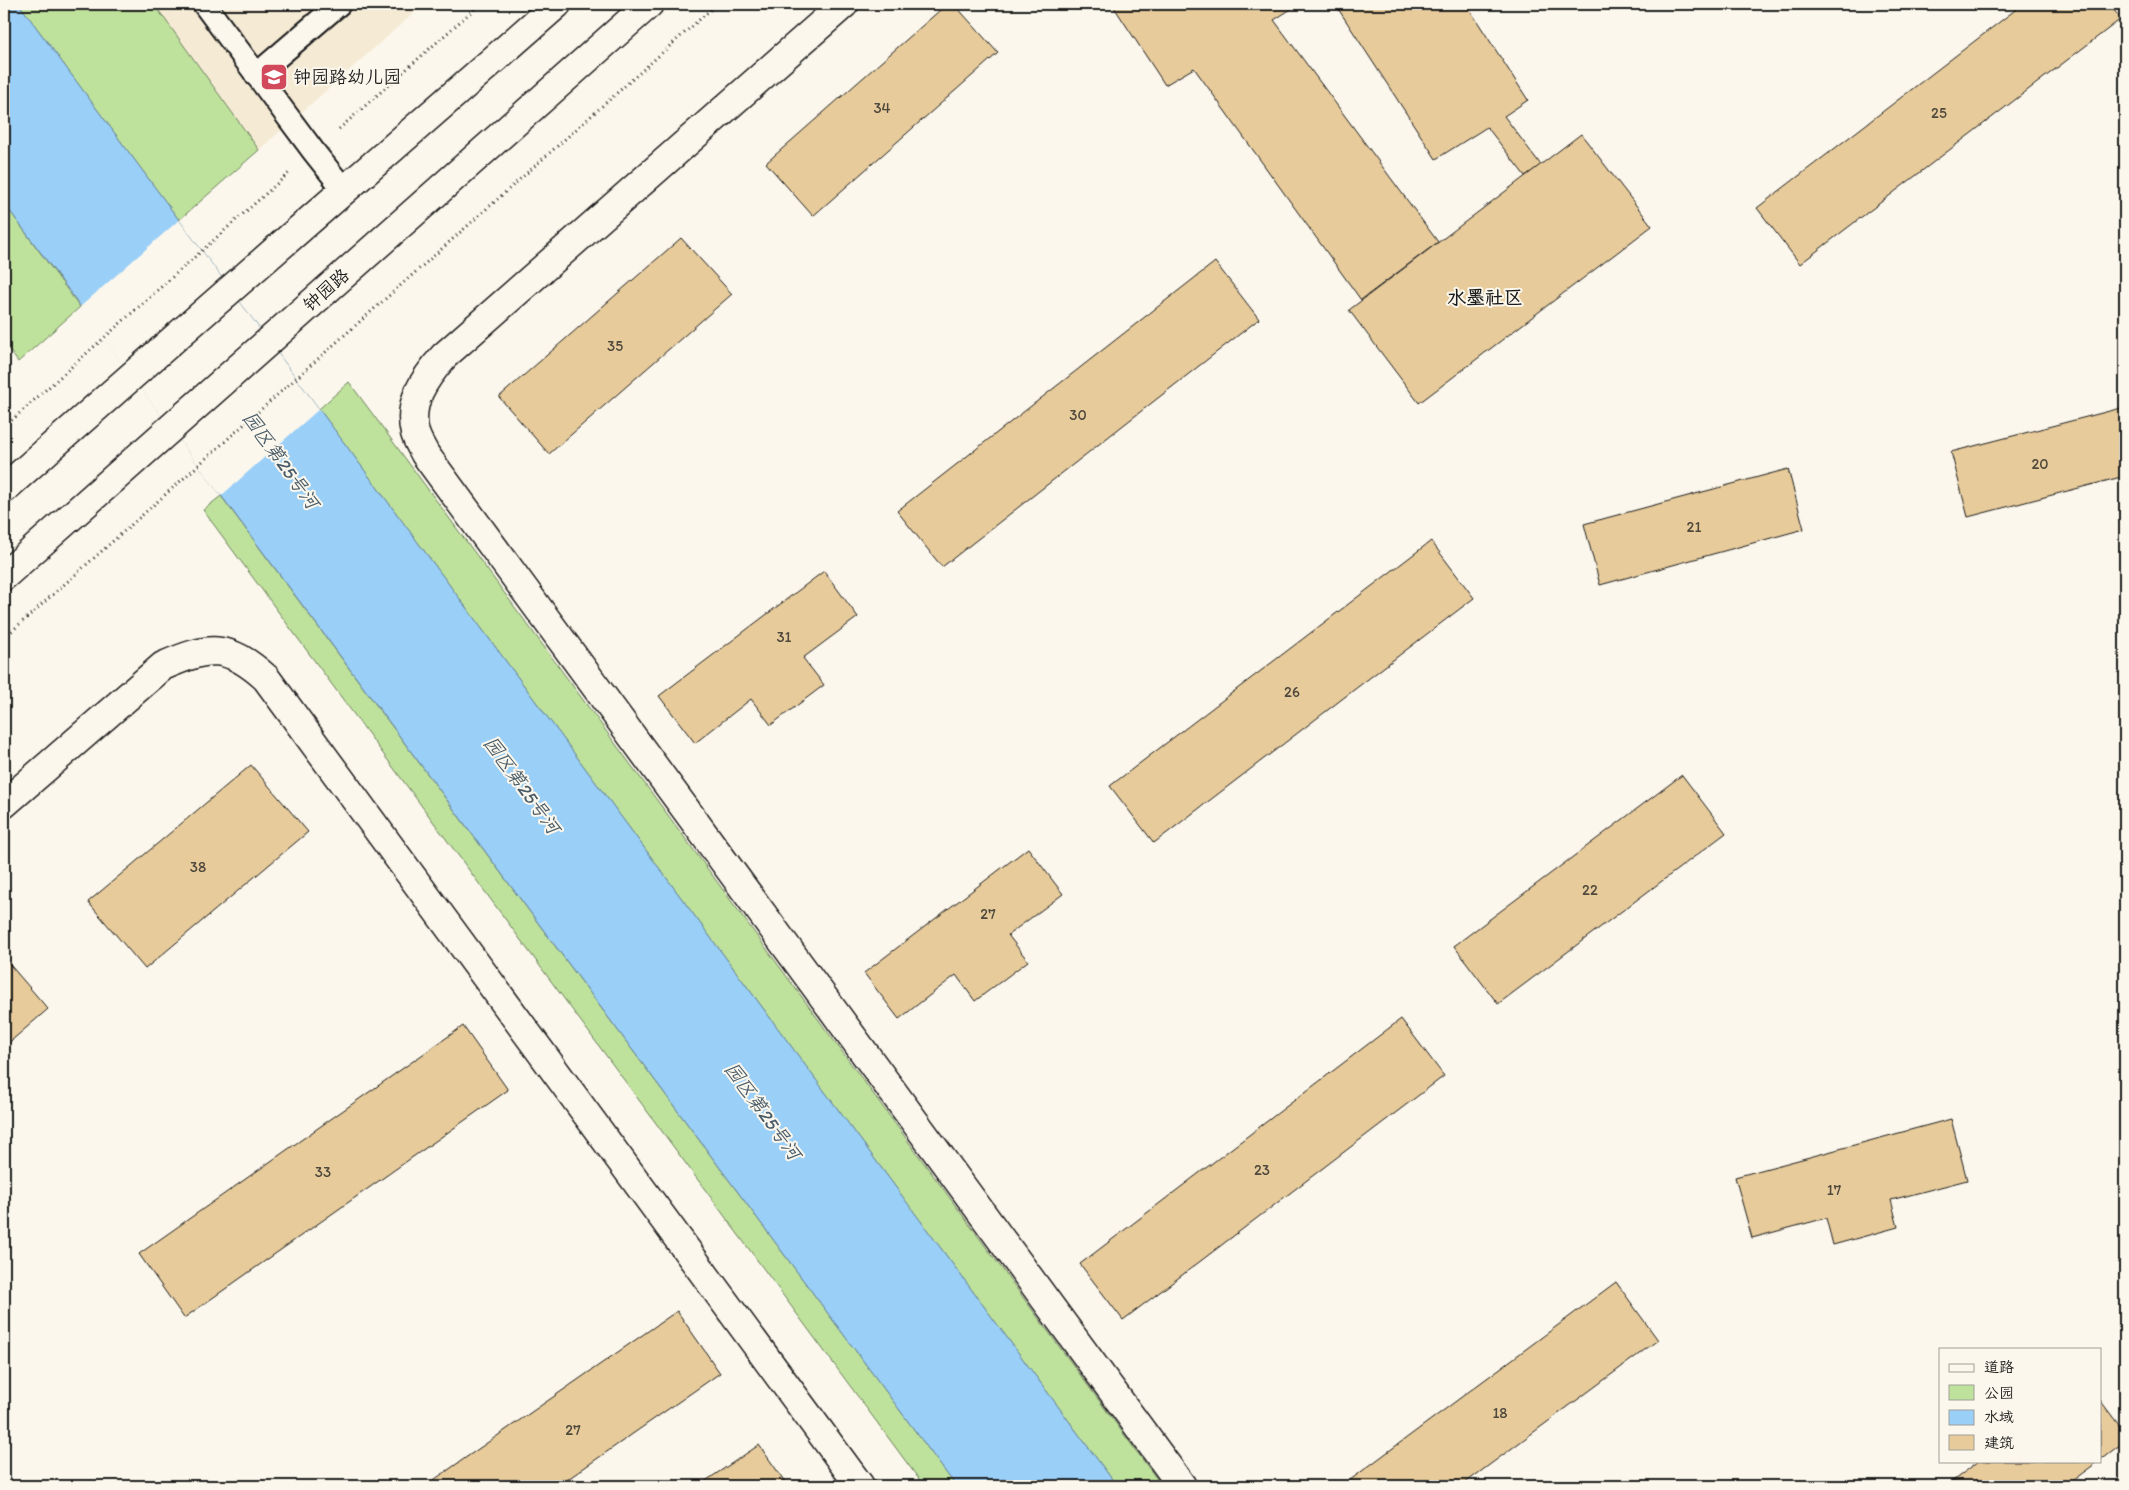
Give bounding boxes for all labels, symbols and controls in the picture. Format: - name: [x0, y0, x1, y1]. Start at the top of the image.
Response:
- school or university icon: 钟园路幼儿园: [259, 62, 289, 92]
- place label: 钟园路幼儿园: [293, 66, 401, 88]
- house number: 34: [873, 99, 891, 117]
- house number: 25: [1931, 104, 1947, 122]
- street label: 钟园路: [298, 264, 354, 316]
- district label: 水墨社区: [1447, 286, 1523, 309]
- house number: 35: [607, 337, 623, 355]
- house number: 30: [1069, 406, 1087, 424]
- water label: 园区第25号河: [238, 407, 326, 516]
- house number: 20: [2031, 455, 2049, 473]
- house number: 21: [1687, 518, 1701, 536]
- house number: 31: [776, 628, 792, 646]
- house number: 26: [1284, 683, 1300, 701]
- water label: 园区第25号河: [479, 732, 567, 841]
- house number: 38: [190, 858, 206, 876]
- house number: 22: [1582, 881, 1598, 899]
- house number: 27: [980, 905, 996, 923]
- water label: 园区第25号河: [720, 1058, 808, 1167]
- house number: 23: [1254, 1161, 1270, 1179]
- house number: 33: [315, 1163, 331, 1181]
- house number: 17: [1827, 1181, 1842, 1199]
- legend: [1939, 1348, 2102, 1462]
- text: 道路: [1984, 1358, 2014, 1376]
- text: 公园: [1984, 1384, 2014, 1402]
- house number: 18: [1492, 1404, 1508, 1422]
- text: 水域: [1984, 1408, 2014, 1426]
- house number: 27: [565, 1421, 581, 1439]
- text: 建筑: [1984, 1434, 2014, 1452]

